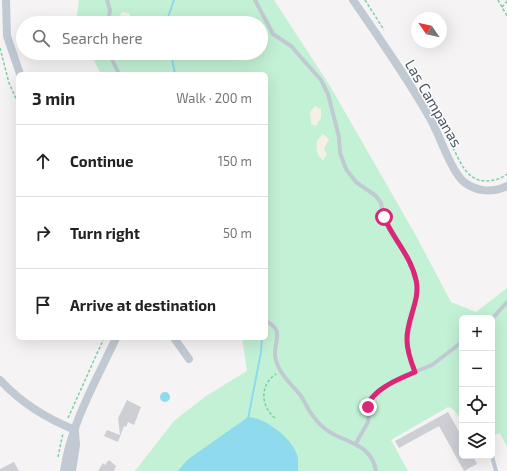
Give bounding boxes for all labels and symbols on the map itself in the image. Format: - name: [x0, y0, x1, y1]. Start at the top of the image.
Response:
- north arrow: [411, 12, 447, 48]
- street label: Las Campanas: [402, 56, 466, 150]
- route start: [375, 208, 393, 226]
- route end: [359, 398, 377, 416]

